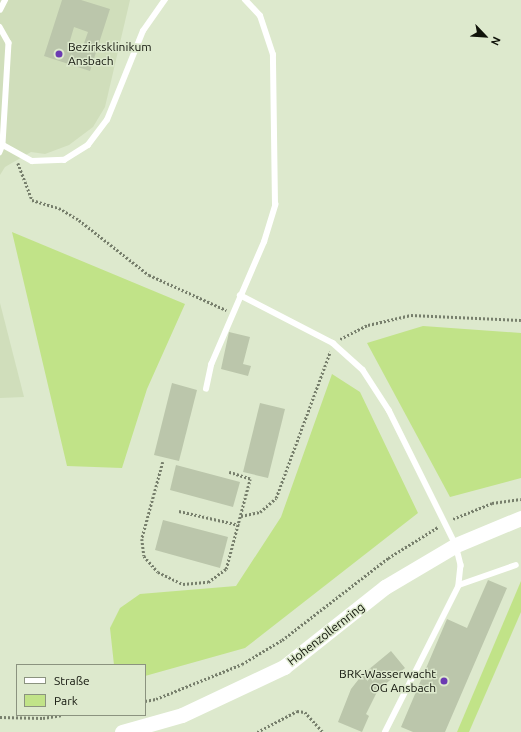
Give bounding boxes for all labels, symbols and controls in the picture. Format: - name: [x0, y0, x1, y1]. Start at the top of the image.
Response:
- north arrow: [465, 16, 505, 56]
- text: N: [489, 35, 503, 47]
- place label: Bezirksklinikum Ansbach: [68, 40, 152, 68]
- marker: Bezirksklinikum Ansbach: [53, 48, 65, 60]
- street label: Hohenzollernring: [285, 599, 367, 669]
- legend: [16, 664, 146, 716]
- place label: BRK-Wasserwacht OG Ansbach: [339, 667, 436, 695]
- text: Straße: [54, 674, 90, 687]
- marker: BRK-Wasserwacht OG Ansbach: [439, 676, 449, 686]
- text: Park: [54, 694, 78, 707]

